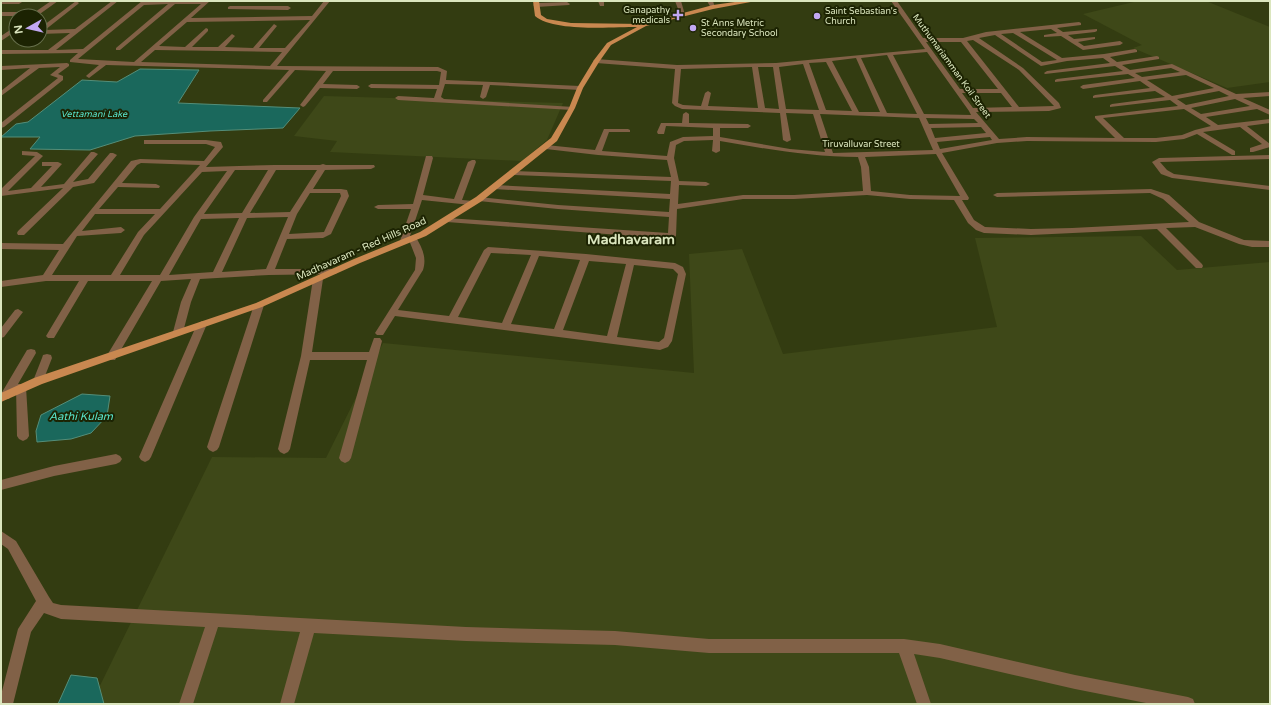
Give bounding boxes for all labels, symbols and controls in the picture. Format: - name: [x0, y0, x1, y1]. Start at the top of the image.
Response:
- place label: Ganapathy medicals: [623, 5, 670, 26]
- place label: Saint Sebastian's Church: [825, 6, 897, 27]
- north arrow: [8, 8, 48, 48]
- marker: Ganapathy medicals: [673, 10, 683, 20]
- marker: Saint Sebastian's Church: [812, 11, 822, 21]
- street label: Muthumariamman Koil Street: [910, 12, 993, 121]
- place label: St Anns Metric Secondary School: [701, 18, 778, 39]
- marker: St Anns Metric Secondary School: [688, 23, 698, 33]
- text: N: [12, 24, 26, 35]
- water label: Vettamani Lake: [61, 109, 128, 120]
- street label: Tiruvalluvar Street: [822, 139, 900, 150]
- street label: Madhavaram - Red Hills Road: [295, 215, 428, 283]
- district label: Madhavaram: [587, 231, 675, 248]
- water label: Aathi Kulam: [49, 410, 114, 423]

